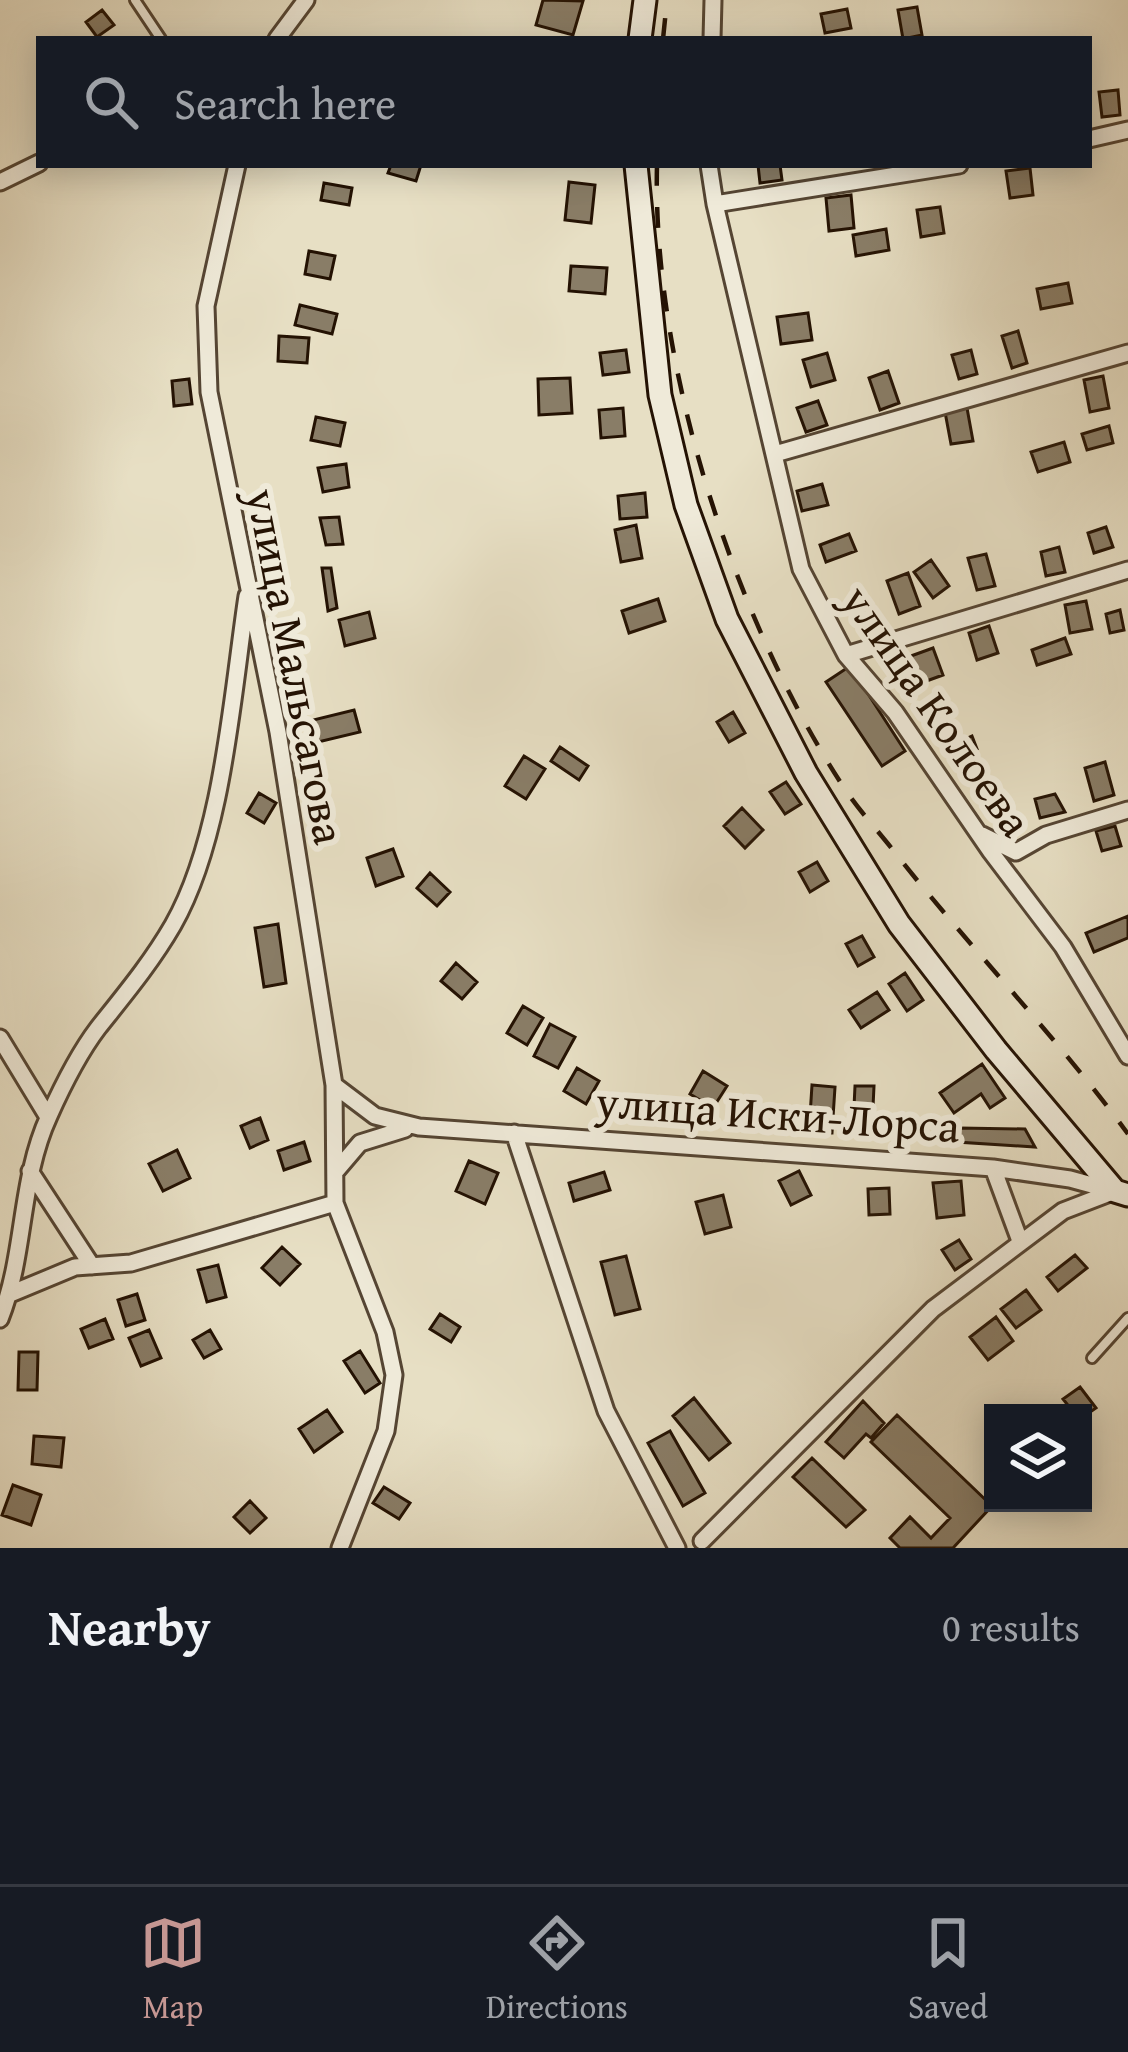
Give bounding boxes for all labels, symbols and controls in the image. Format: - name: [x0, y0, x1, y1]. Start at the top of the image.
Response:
- search box: [36, 36, 1092, 168]
- icon: search: [78, 69, 144, 135]
- text: Search here: [174, 70, 396, 135]
- street label: улица Мальсагова: [230, 482, 363, 850]
- street label: улица Колоева: [826, 570, 1049, 850]
- street label: улица Иски-Лорса: [593, 1068, 963, 1158]
- map controls: [984, 1404, 1092, 1512]
- button: layers: [984, 1404, 1092, 1512]
- text: Nearby: [48, 1589, 211, 1664]
- text: 0 results: [942, 1598, 1080, 1655]
- tab: Map: [140, 1910, 206, 2030]
- tab: Directions: [486, 1910, 628, 2030]
- tab: Saved: [908, 1910, 988, 2030]

